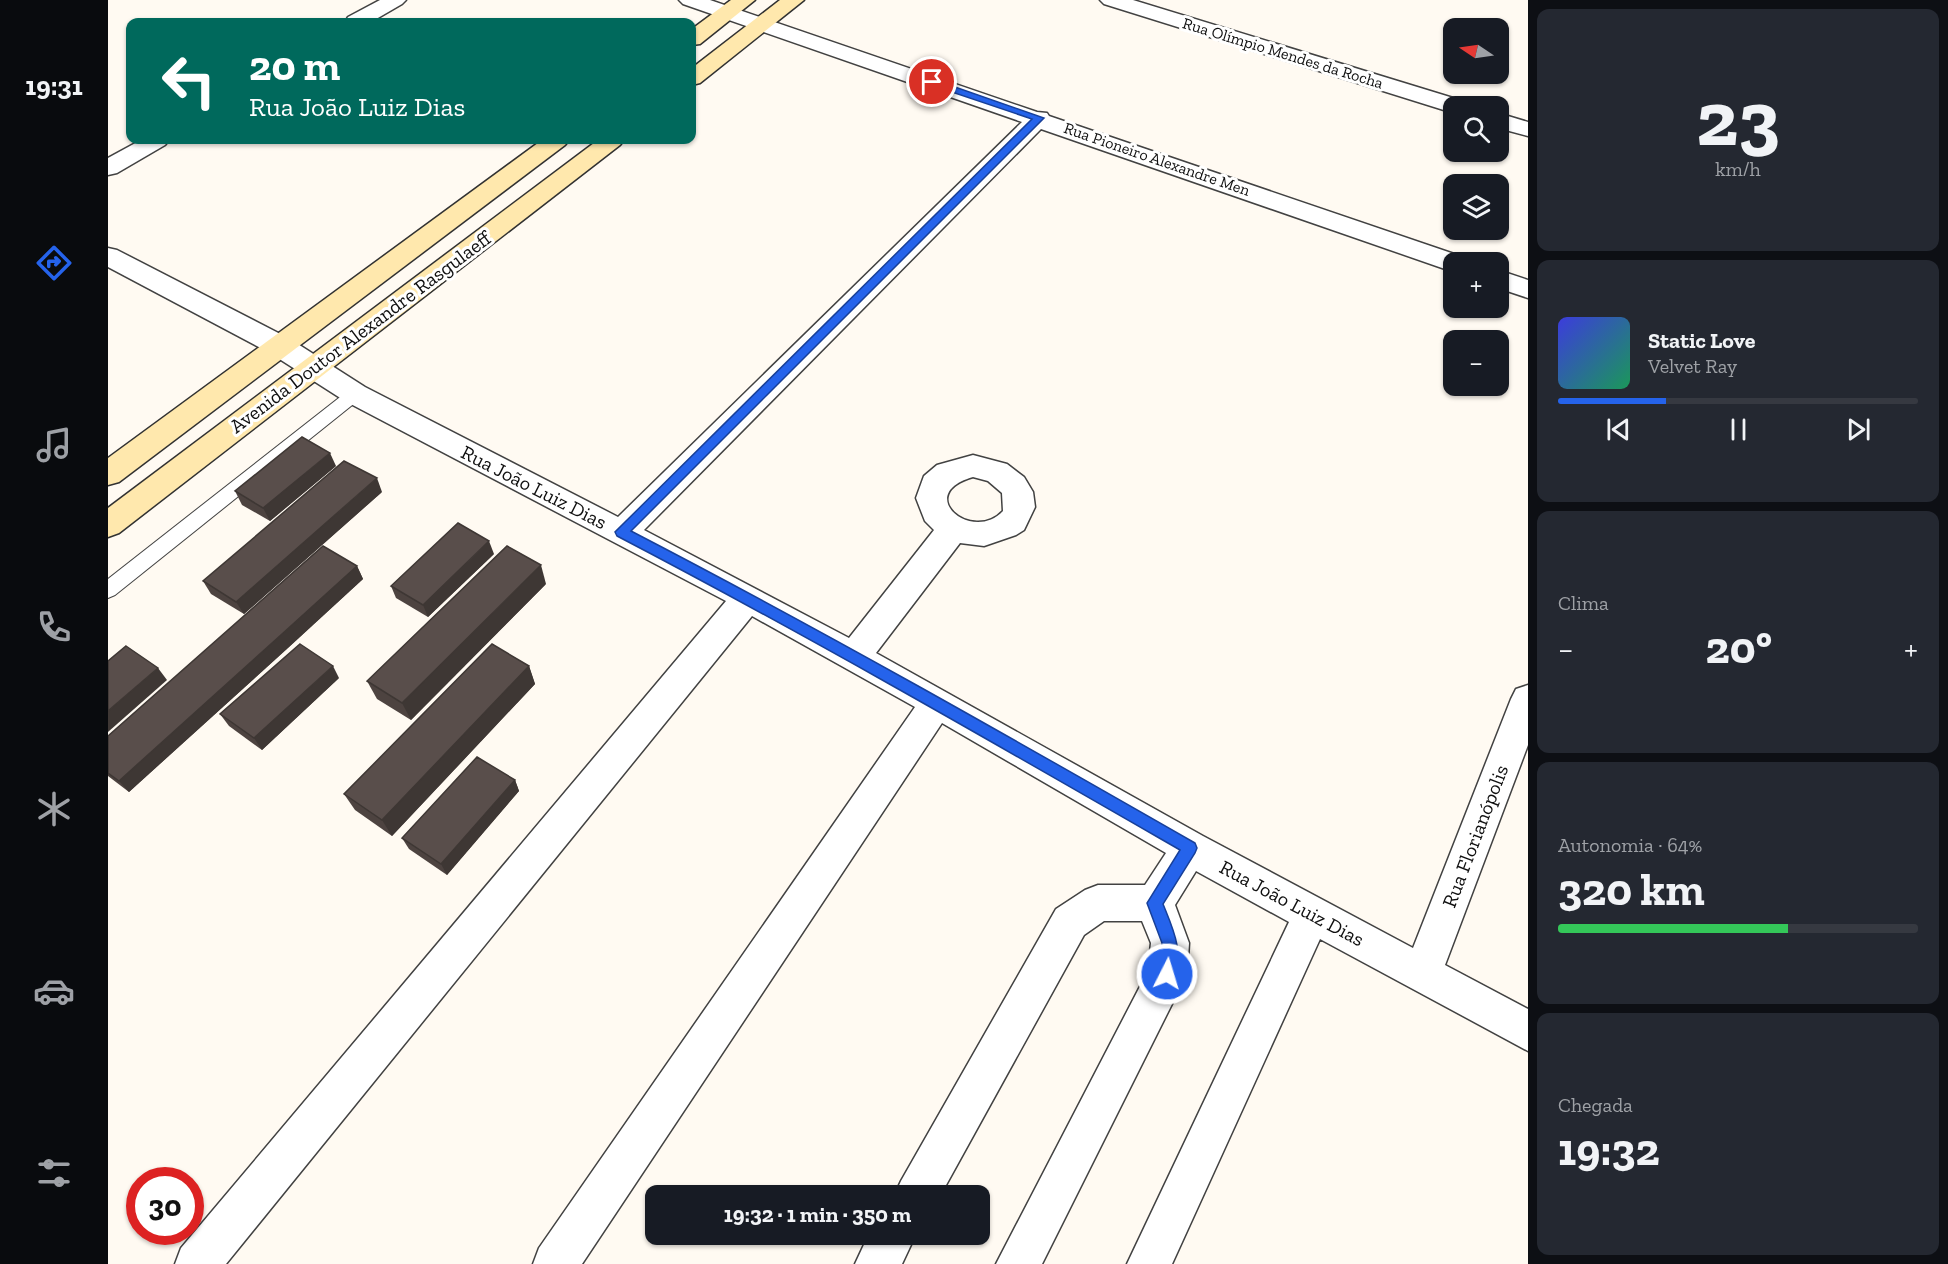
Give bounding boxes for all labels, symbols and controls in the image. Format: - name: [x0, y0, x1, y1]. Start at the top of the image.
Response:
- street label: Rua Olímpio Mendes da Rocha: [1180, 13, 1386, 93]
- north arrow: [1443, 18, 1509, 84]
- map controls: [1443, 18, 1509, 396]
- text: 20 m: [249, 40, 340, 91]
- icon: left: [150, 42, 228, 120]
- pin: [906, 56, 957, 107]
- icon: arrive: [915, 65, 948, 98]
- text: 19:31: [25, 70, 83, 102]
- text: 23: [1696, 71, 1780, 165]
- text: Rua João Luiz Dias: [249, 91, 465, 123]
- button: search: [1443, 96, 1509, 162]
- street label: Rua Pioneiro Alexandre Men: [1061, 118, 1253, 200]
- text: km/h: [1715, 157, 1761, 181]
- button: layers: [1443, 174, 1509, 240]
- street label: Avenida Doutor Alexandre Rasgulaeff: [225, 225, 497, 438]
- icon: directions: [33, 242, 75, 284]
- button: +: [1443, 252, 1509, 318]
- text: Static Love: [1648, 327, 1755, 354]
- button: −: [1443, 330, 1509, 396]
- text: Velvet Ray: [1648, 354, 1737, 378]
- icon: previous: [1602, 413, 1635, 446]
- icon: pause: [1722, 413, 1755, 446]
- icon: next: [1842, 413, 1875, 446]
- icon: music: [33, 424, 75, 466]
- street label: Rua João Luiz Dias: [457, 440, 611, 534]
- text: Clima: [1558, 591, 1609, 615]
- icon: phone: [33, 606, 75, 648]
- text: 20°: [1706, 621, 1772, 675]
- text: −: [1558, 629, 1573, 668]
- text: +: [1904, 629, 1918, 668]
- street label: Rua Florianópolis: [1437, 761, 1513, 911]
- icon: climate: [33, 788, 75, 830]
- text: Autonomia · 64%: [1558, 833, 1702, 857]
- street label: Rua João Luiz Dias: [1216, 855, 1368, 951]
- text: 320 km: [1558, 863, 1705, 917]
- position arrow: [1135, 942, 1199, 1006]
- icon: car: [33, 970, 75, 1012]
- text: Chegada: [1558, 1093, 1633, 1117]
- text: 19:32: [1558, 1123, 1660, 1177]
- icon: filters: [33, 1152, 75, 1194]
- speed limit sign: 30: [126, 1167, 204, 1245]
- text: 19:32 · 1 min · 350 m: [724, 1201, 911, 1228]

